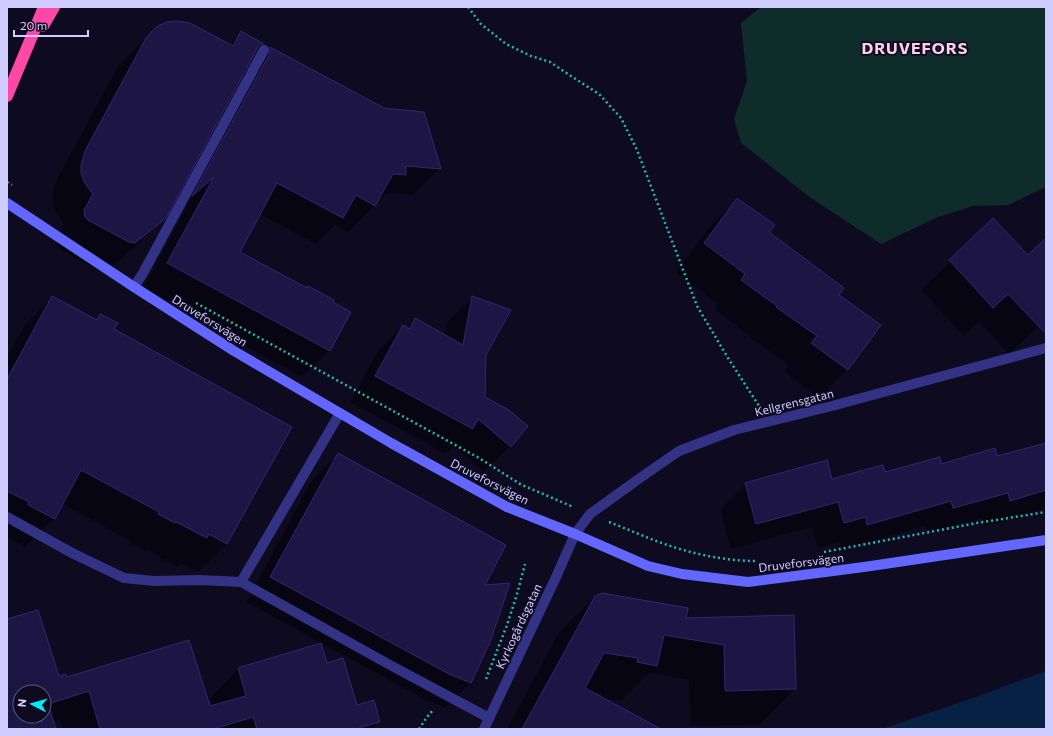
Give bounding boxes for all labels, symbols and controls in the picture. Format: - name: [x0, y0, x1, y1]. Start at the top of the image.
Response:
- scale bar: [14, 12, 88, 38]
- text: 20 m: [20, 18, 47, 32]
- district label: DRUVEFORS: [862, 38, 968, 57]
- street label: Druveforsvägen: [170, 291, 250, 349]
- street label: Kellgrensgatan: [753, 385, 835, 419]
- street label: Druveforsvägen: [449, 455, 531, 507]
- street label: Druveforsvägen: [758, 550, 844, 574]
- street label: Kyrkogårdsgatan: [492, 581, 544, 671]
- north arrow: [12, 684, 52, 724]
- text: N: [15, 698, 28, 708]

